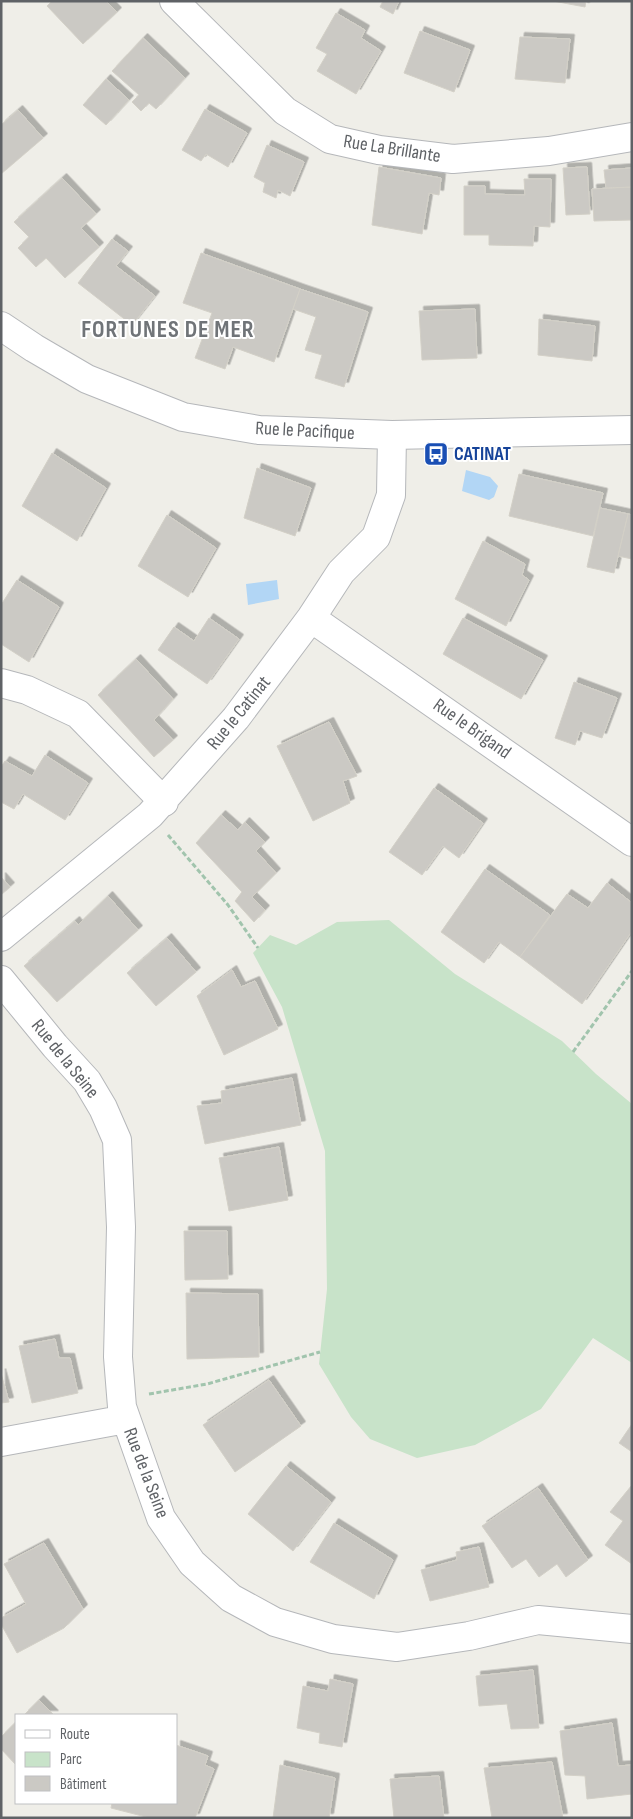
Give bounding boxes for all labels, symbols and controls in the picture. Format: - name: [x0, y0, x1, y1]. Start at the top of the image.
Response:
- street label: Rue La Brillante: [342, 130, 442, 168]
- district label: FORTUNES DE MER: [81, 315, 255, 344]
- street label: Rue le Pacifique: [255, 417, 355, 445]
- bus stop icon: CATINAT: [423, 441, 449, 467]
- place label: CATINAT: [454, 443, 511, 466]
- street label: Rue le Catinat: [202, 671, 276, 755]
- street label: Rue le Brigand: [429, 694, 515, 764]
- street label: Rue de la Seine: [26, 1015, 104, 1103]
- street label: Rue de la Seine: [118, 1425, 174, 1521]
- legend: [15, 1714, 178, 1804]
- text: Route: [60, 1725, 90, 1744]
- text: Parc: [60, 1750, 82, 1769]
- text: Bâtiment: [60, 1775, 107, 1794]

